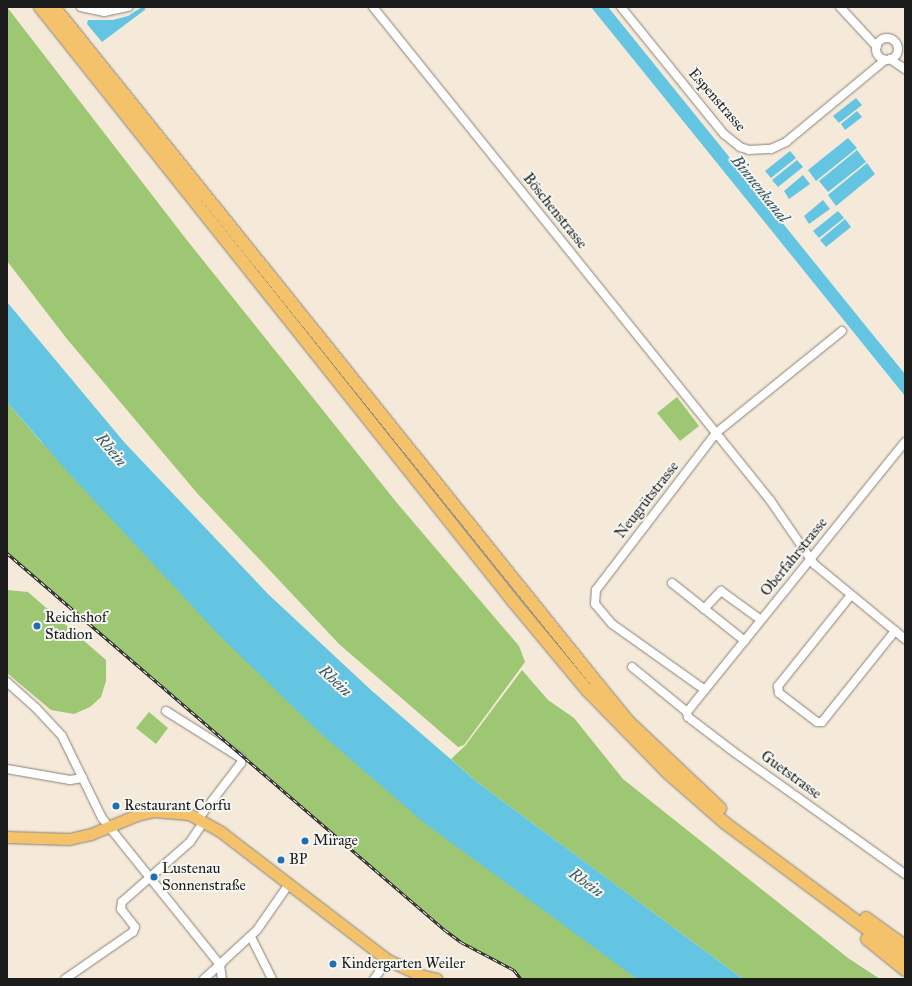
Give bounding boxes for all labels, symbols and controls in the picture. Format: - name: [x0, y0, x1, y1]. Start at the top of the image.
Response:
- street label: Espenstrasse: [685, 65, 749, 135]
- water label: Binnenkanal: [727, 151, 793, 227]
- street label: Böschenstrasse: [519, 170, 591, 252]
- water label: Rhein: [92, 429, 130, 471]
- street label: Neugrütstrasse: [611, 458, 683, 542]
- street label: Oberfahrstrasse: [757, 514, 831, 600]
- place label: Reichshof Stadion: [45, 608, 107, 643]
- marker: Reichshof Stadion: [32, 621, 42, 631]
- water label: Rhein: [315, 661, 355, 701]
- street label: Guetstrasse: [757, 747, 825, 803]
- place label: Restaurant Corfu: [124, 797, 231, 815]
- marker: Restaurant Corfu: [111, 801, 121, 811]
- place label: Mirage: [313, 832, 358, 850]
- marker: Mirage: [300, 836, 310, 846]
- place label: BP: [289, 851, 307, 869]
- marker: BP: [276, 855, 286, 865]
- place label: Lustenau Sonnenstraße: [162, 859, 246, 894]
- water label: Rhein: [565, 864, 607, 902]
- marker: Lustenau Sonnenstraße: [149, 872, 159, 882]
- place label: Kindergarten Weiler: [341, 955, 465, 973]
- marker: Kindergarten Weiler: [328, 959, 338, 969]

